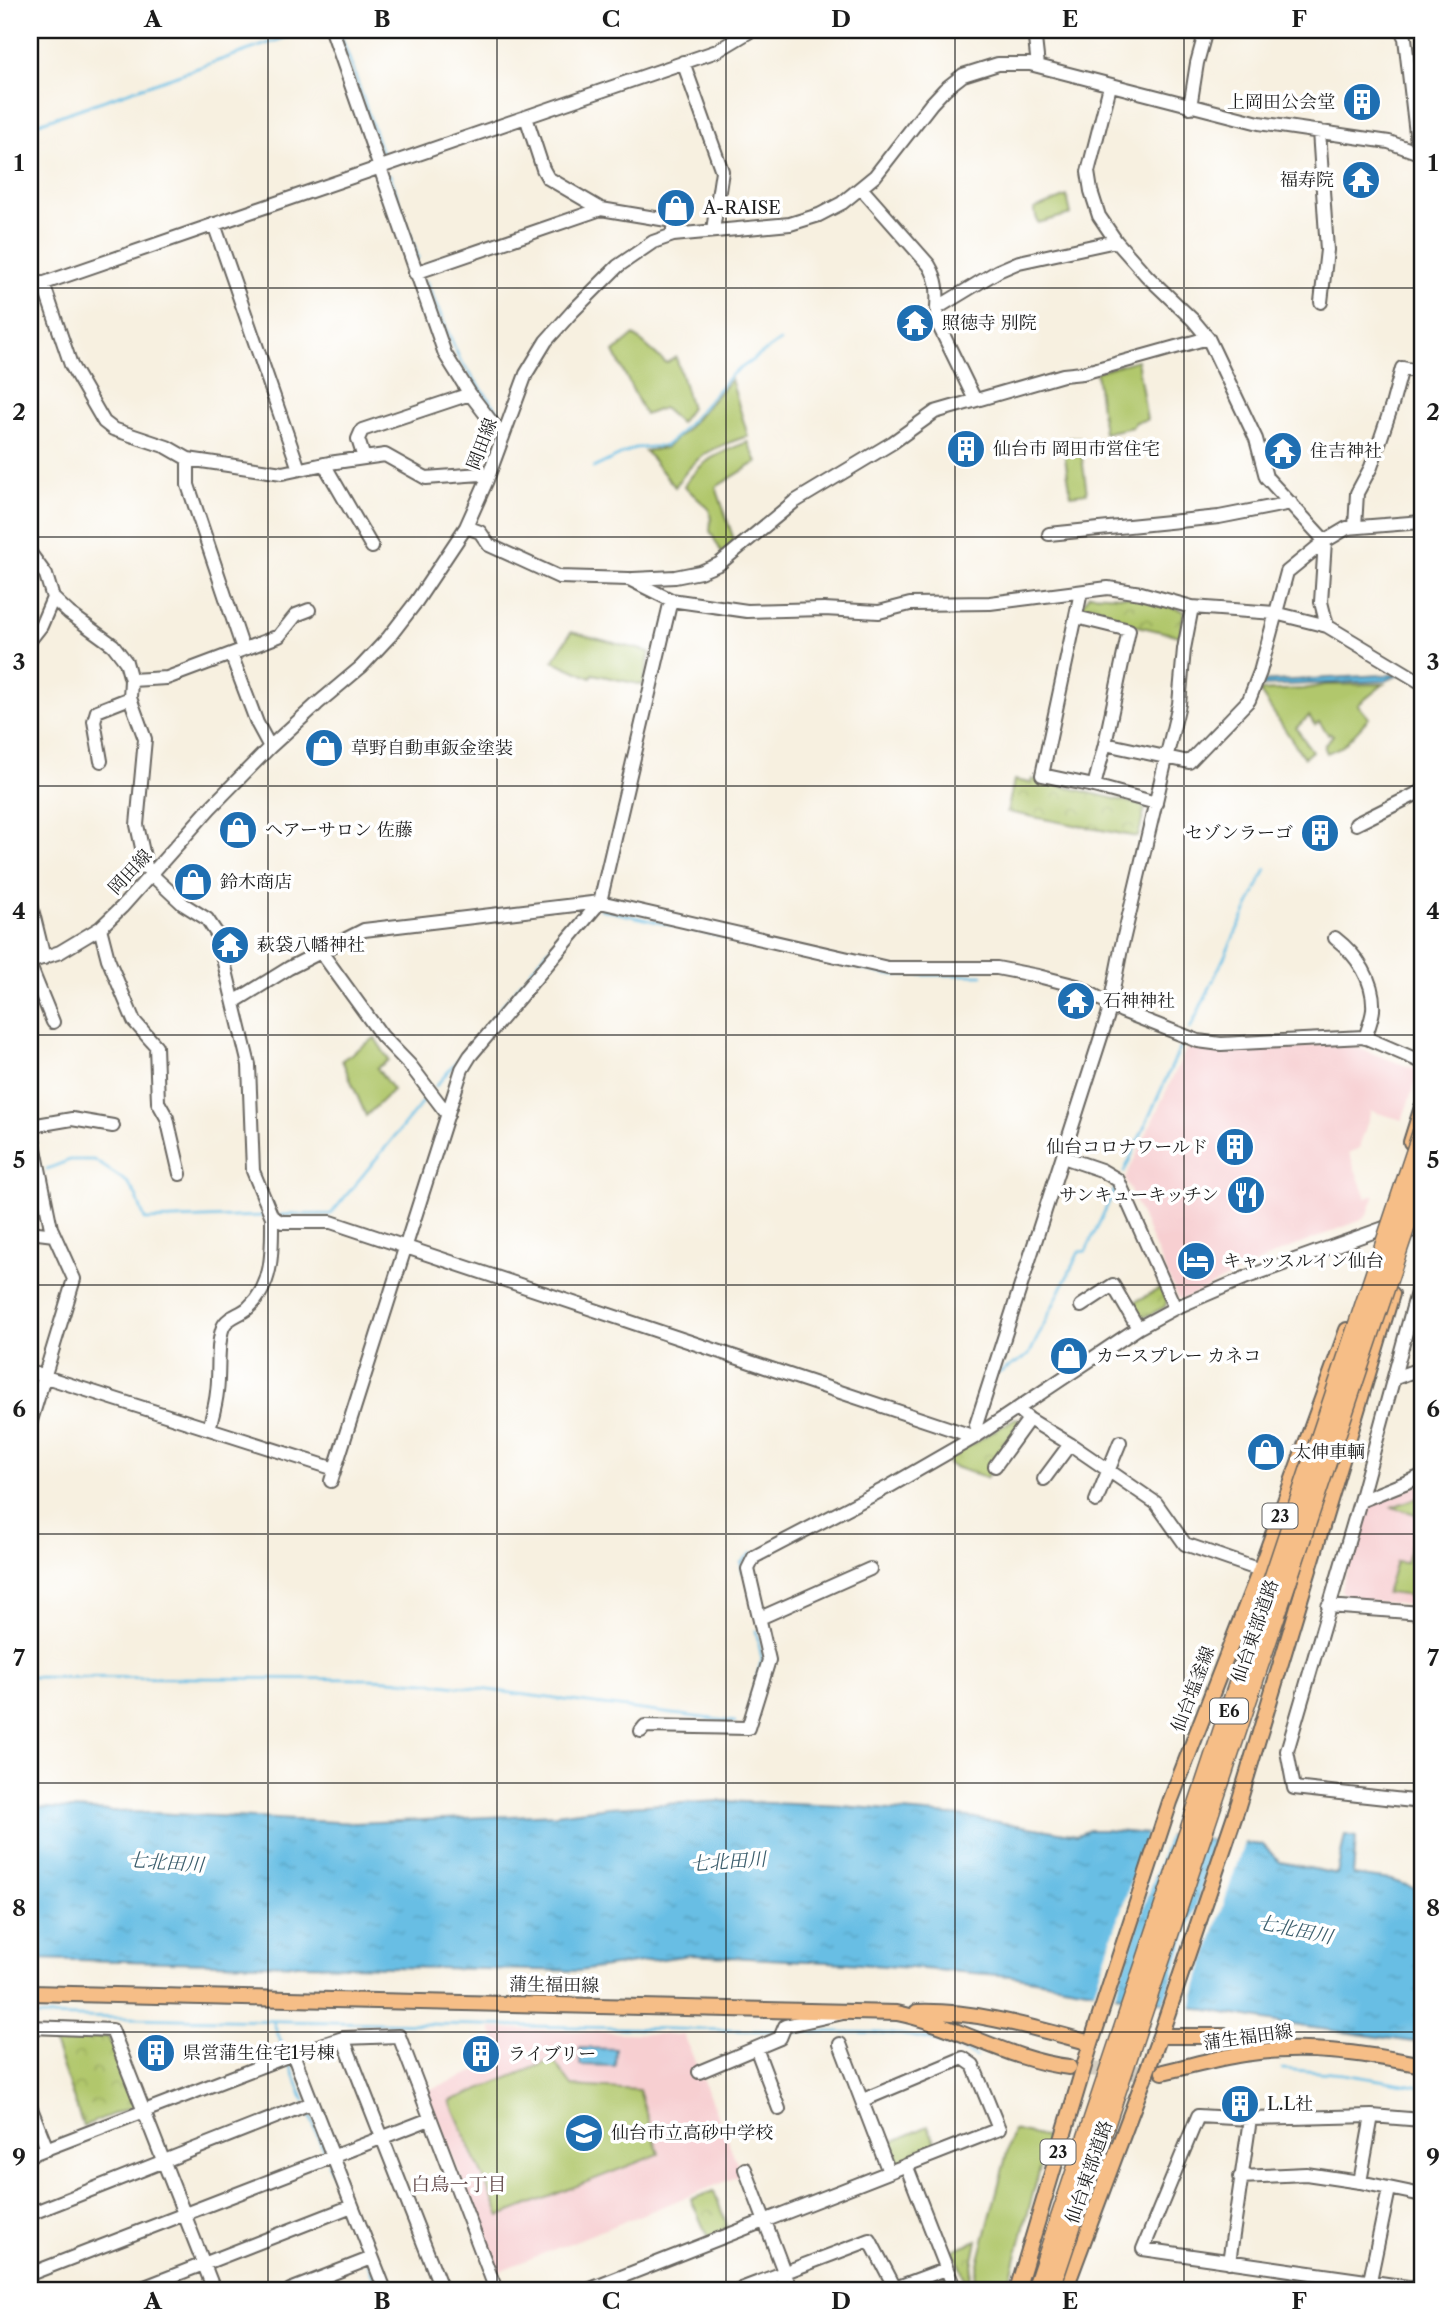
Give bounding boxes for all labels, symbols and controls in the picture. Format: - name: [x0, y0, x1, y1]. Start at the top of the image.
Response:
- text: A: [143, 5, 163, 33]
- text: B: [373, 5, 391, 33]
- text: C: [602, 5, 620, 33]
- text: D: [831, 5, 851, 33]
- text: E: [1062, 5, 1078, 33]
- text: F: [1291, 5, 1307, 33]
- building icon: 上岡田公会堂: [1341, 81, 1383, 123]
- place label: 上岡田公会堂: [1227, 91, 1335, 113]
- text: 1: [14, 149, 25, 177]
- text: 1: [1428, 149, 1439, 177]
- temple icon: 福寿院: [1340, 159, 1382, 201]
- place label: 福寿院: [1280, 169, 1334, 191]
- shop icon: A-RAISE: [655, 187, 697, 229]
- place label: A-RAISE: [702, 197, 781, 219]
- temple icon: 照徳寺 別院: [894, 302, 936, 344]
- place label: 照徳寺 別院: [942, 312, 1037, 334]
- text: 2: [12, 398, 26, 426]
- text: 2: [1426, 398, 1440, 426]
- street label: 岡田線: [462, 415, 502, 473]
- building icon: 仙台市 岡田市営住宅: [945, 428, 987, 470]
- temple icon: 住吉神社: [1262, 430, 1304, 472]
- place label: 仙台市 岡田市営住宅: [993, 438, 1160, 460]
- place label: 住吉神社: [1310, 440, 1382, 462]
- text: 3: [13, 648, 26, 676]
- text: 3: [1427, 648, 1440, 676]
- shop icon: 草野自動車鈑金塗装: [303, 727, 345, 769]
- place label: 草野自動車鈑金塗装: [351, 737, 513, 759]
- shop icon: ヘアーサロン 佐藤: [217, 809, 259, 851]
- building icon: セゾンラーゴ: [1299, 812, 1341, 854]
- place label: ヘアーサロン 佐藤: [265, 819, 413, 841]
- place label: セゾンラーゴ: [1185, 822, 1293, 844]
- street label: 岡田線: [104, 845, 156, 899]
- shop icon: 鈴木商店: [172, 861, 214, 903]
- place label: 鈴木商店: [220, 871, 292, 893]
- text: 4: [12, 897, 26, 925]
- text: 4: [1426, 897, 1440, 925]
- temple icon: 萩袋八幡神社: [209, 924, 251, 966]
- place label: 萩袋八幡神社: [257, 934, 365, 956]
- temple icon: 石神神社: [1055, 980, 1097, 1022]
- place label: 石神神社: [1103, 990, 1175, 1012]
- building icon: 仙台コロナワールド: [1214, 1126, 1256, 1168]
- place label: 仙台コロナワールド: [1046, 1136, 1208, 1158]
- text: 5: [13, 1146, 25, 1174]
- text: 5: [1427, 1146, 1439, 1174]
- restaurant icon: サンキューキッチン: [1225, 1174, 1267, 1216]
- place label: サンキューキッチン: [1059, 1184, 1219, 1206]
- hotel icon: キャッスルイン仙台: [1175, 1240, 1217, 1282]
- place label: キャッスルイン仙台: [1223, 1250, 1384, 1272]
- shop icon: カースプレー カネコ: [1048, 1335, 1090, 1377]
- place label: カースプレー カネコ: [1096, 1345, 1261, 1367]
- text: 6: [12, 1395, 26, 1423]
- text: 6: [1426, 1395, 1440, 1423]
- shop icon: 太伸車輌: [1245, 1431, 1287, 1473]
- place label: 太伸車輌: [1293, 1441, 1365, 1463]
- road number: 23: [1262, 1504, 1298, 1528]
- street label: 仙台東部道路: [1227, 1576, 1283, 1686]
- street label: 仙台塩釜線: [1167, 1643, 1219, 1735]
- text: 7: [13, 1644, 25, 1672]
- text: 7: [1427, 1644, 1439, 1672]
- road number: E6: [1210, 1698, 1248, 1723]
- water label: 七北田川: [689, 1847, 769, 1876]
- water label: 七北田川: [127, 1848, 207, 1877]
- text: 8: [12, 1894, 26, 1922]
- text: 8: [1426, 1894, 1440, 1922]
- water label: 七北田川: [1255, 1910, 1336, 1949]
- street label: 蒲生福田線: [509, 1973, 599, 1997]
- street label: 蒲生福田線: [1202, 2020, 1294, 2054]
- building icon: 県営蒲生住宅1号棟: [135, 2032, 177, 2074]
- building icon: ライブリー: [460, 2033, 502, 2075]
- place label: 県営蒲生住宅1号棟: [183, 2042, 335, 2064]
- place label: ライブリー: [508, 2043, 596, 2065]
- building icon: L.L社: [1219, 2083, 1261, 2125]
- place label: L.L社: [1267, 2093, 1313, 2115]
- school or university icon: 仙台市立高砂中学校: [563, 2112, 605, 2154]
- street label: 仙台東部道路: [1061, 2117, 1117, 2227]
- place label: 仙台市立高砂中学校: [611, 2122, 773, 2144]
- road number: 23: [1040, 2140, 1076, 2164]
- text: 9: [12, 2143, 26, 2171]
- text: 9: [1426, 2143, 1440, 2171]
- district label: 白鳥一丁目: [411, 2173, 507, 2196]
- text: A: [143, 2287, 163, 2315]
- text: B: [373, 2287, 391, 2315]
- text: C: [602, 2287, 620, 2315]
- text: D: [831, 2287, 851, 2315]
- text: E: [1062, 2287, 1078, 2315]
- text: F: [1291, 2287, 1307, 2315]

